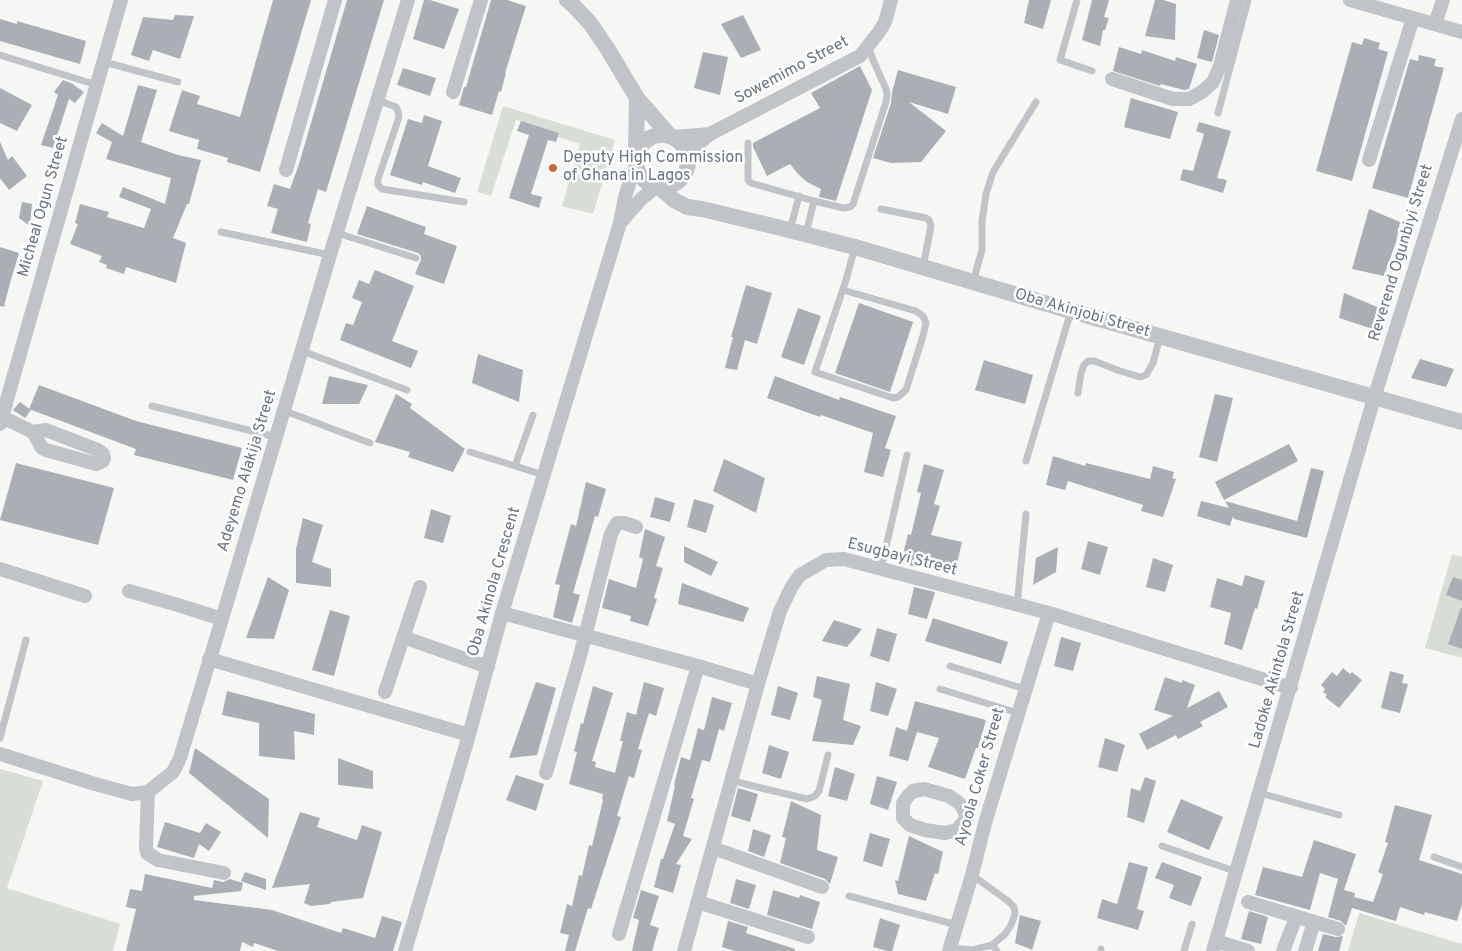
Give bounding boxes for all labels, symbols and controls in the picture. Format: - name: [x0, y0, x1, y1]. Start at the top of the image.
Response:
- street label: Sowemimo Street: [732, 33, 852, 109]
- street label: Micheal Ogun Street: [15, 134, 73, 280]
- place label: Deputy High Commission of Ghana in Lagos: [563, 149, 743, 187]
- marker: Deputy High Commission of Ghana in Lagos: [547, 162, 559, 174]
- street label: Reverend Ogunbiyi Street: [1366, 162, 1438, 344]
- street label: Oba Akinjobi Street: [1012, 285, 1152, 343]
- street label: Adeyemo Alakija Street: [214, 388, 282, 554]
- street label: Oba Akinola Crescent: [464, 505, 526, 659]
- street label: Esugbayi Street: [845, 535, 959, 581]
- street label: Ladoke Akintola Street: [1246, 589, 1310, 751]
- street label: Ayoola Coker Street: [952, 706, 1010, 848]

